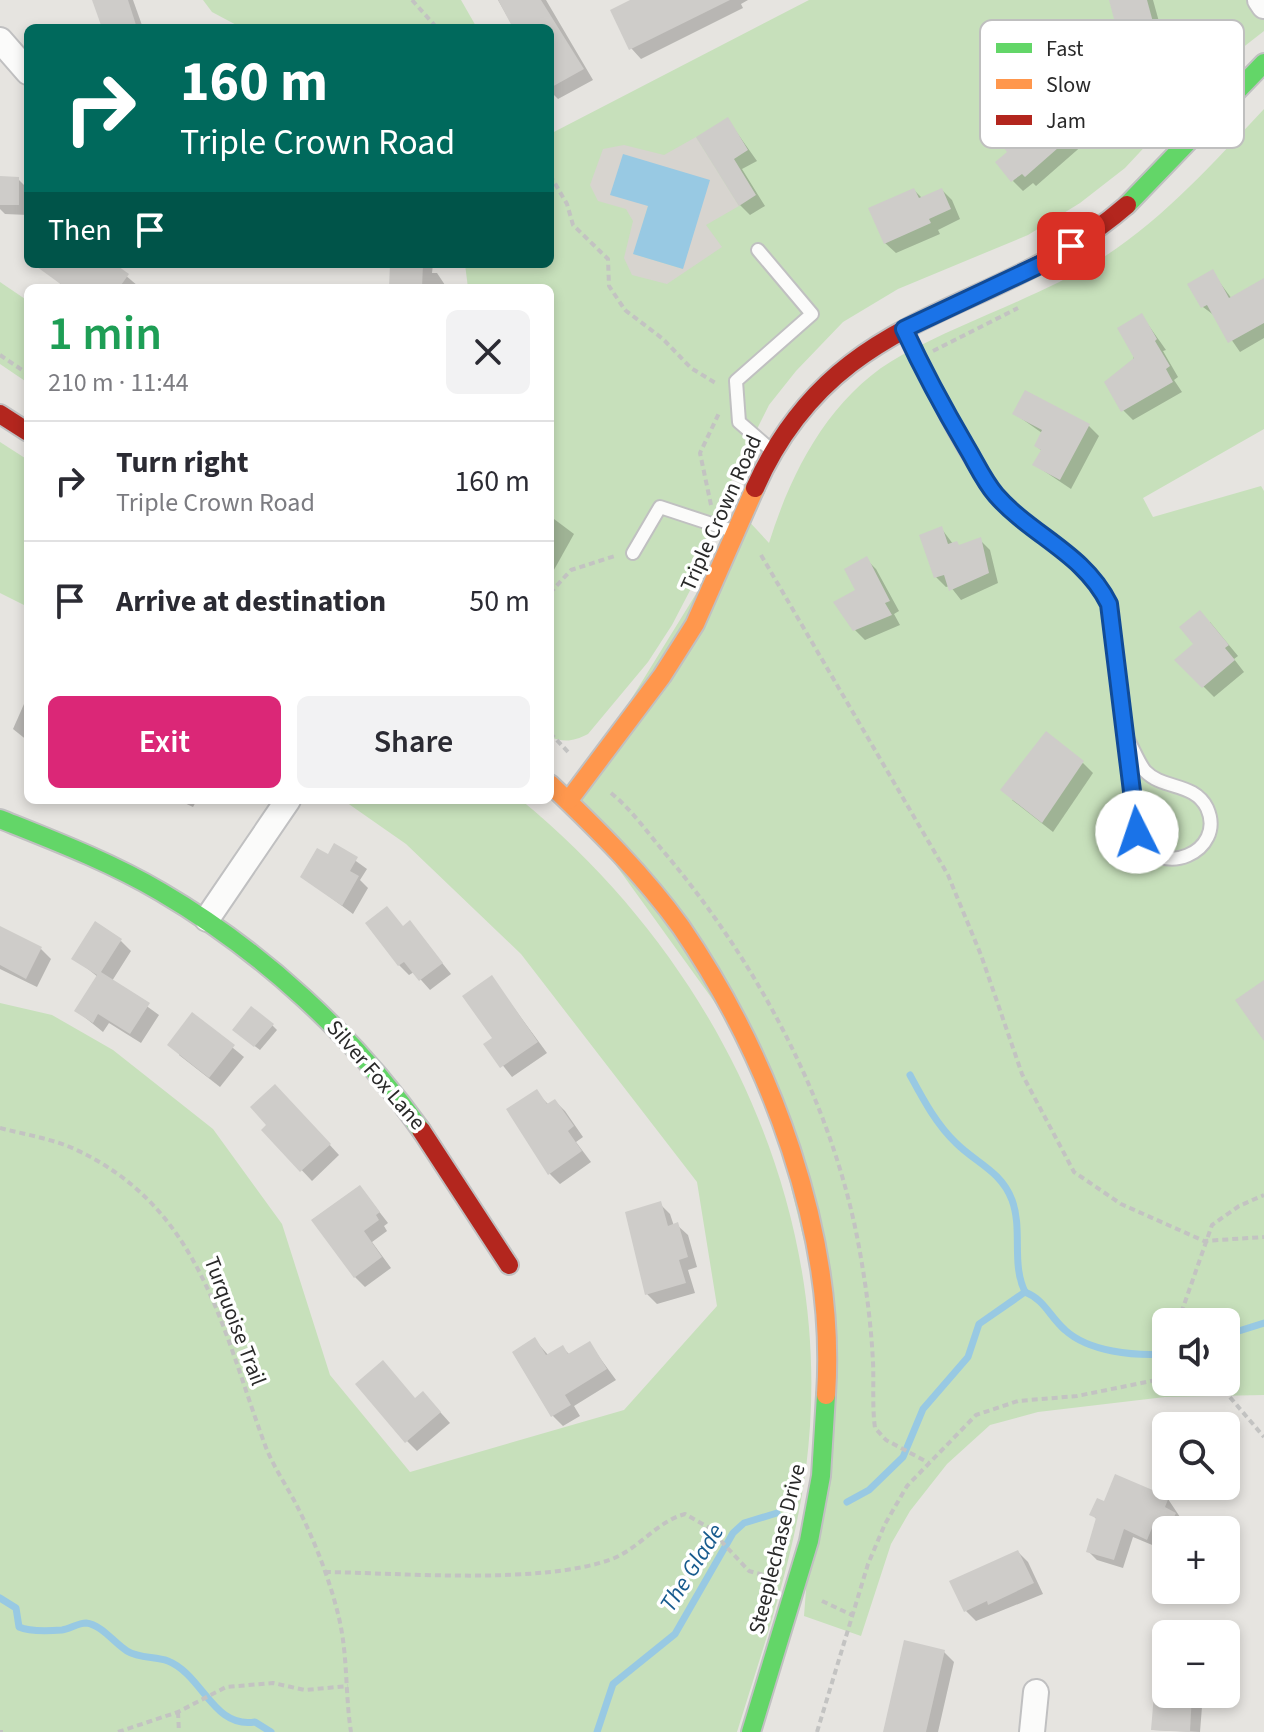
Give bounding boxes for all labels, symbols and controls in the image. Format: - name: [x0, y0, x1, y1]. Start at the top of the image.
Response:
- legend: [980, 20, 1244, 148]
- text: Fast: [1046, 33, 1084, 65]
- text: 160 m: [180, 43, 328, 122]
- icon: right: [48, 56, 152, 160]
- text: Slow: [1046, 69, 1091, 101]
- text: Jam: [1046, 105, 1086, 137]
- text: Triple Crown Road: [180, 117, 455, 168]
- icon: arrive: [128, 208, 172, 252]
- text: Then: [48, 209, 112, 252]
- pin: [1037, 212, 1105, 280]
- icon: arrive: [1049, 224, 1093, 268]
- text: 1 min: [48, 300, 162, 368]
- button: close: [446, 310, 530, 394]
- text: 210 m · 11:44: [48, 364, 189, 401]
- street label: Triple Crown Road: [672, 430, 770, 596]
- text: Turn right: [116, 441, 248, 484]
- icon: right: [48, 459, 92, 503]
- text: 160 m: [454, 460, 530, 503]
- text: Triple Crown Road: [116, 484, 315, 521]
- icon: arrive: [48, 579, 92, 623]
- text: Arrive at destination: [116, 580, 386, 623]
- text: 50 m: [469, 580, 530, 623]
- button: Exit: [48, 696, 281, 788]
- button: Share: [297, 696, 530, 788]
- position arrow: [1095, 790, 1179, 874]
- street label: Silver Fox Lane: [319, 1013, 433, 1137]
- street label: Turquoise Trail: [196, 1252, 274, 1390]
- map controls: [1152, 1308, 1240, 1708]
- button: sound: [1152, 1308, 1240, 1396]
- button: search: [1152, 1412, 1240, 1500]
- street label: Steeplechase Drive: [740, 1461, 814, 1637]
- button: +: [1152, 1516, 1240, 1604]
- water label: The Glade: [651, 1517, 733, 1619]
- button: −: [1152, 1620, 1240, 1708]

